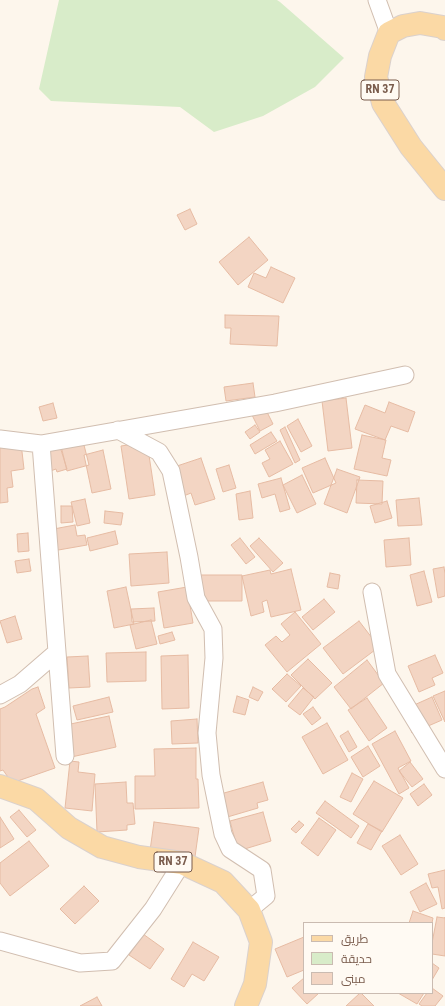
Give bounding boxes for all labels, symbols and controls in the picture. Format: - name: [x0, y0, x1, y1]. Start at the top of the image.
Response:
- road number: RN 37: [361, 80, 399, 100]
- road number: RN 37: [154, 852, 192, 872]
- legend: [303, 922, 433, 994]
- text: طريق: [341, 932, 368, 946]
- text: حديقة: [341, 952, 372, 966]
- text: مبنى: [341, 972, 366, 986]

